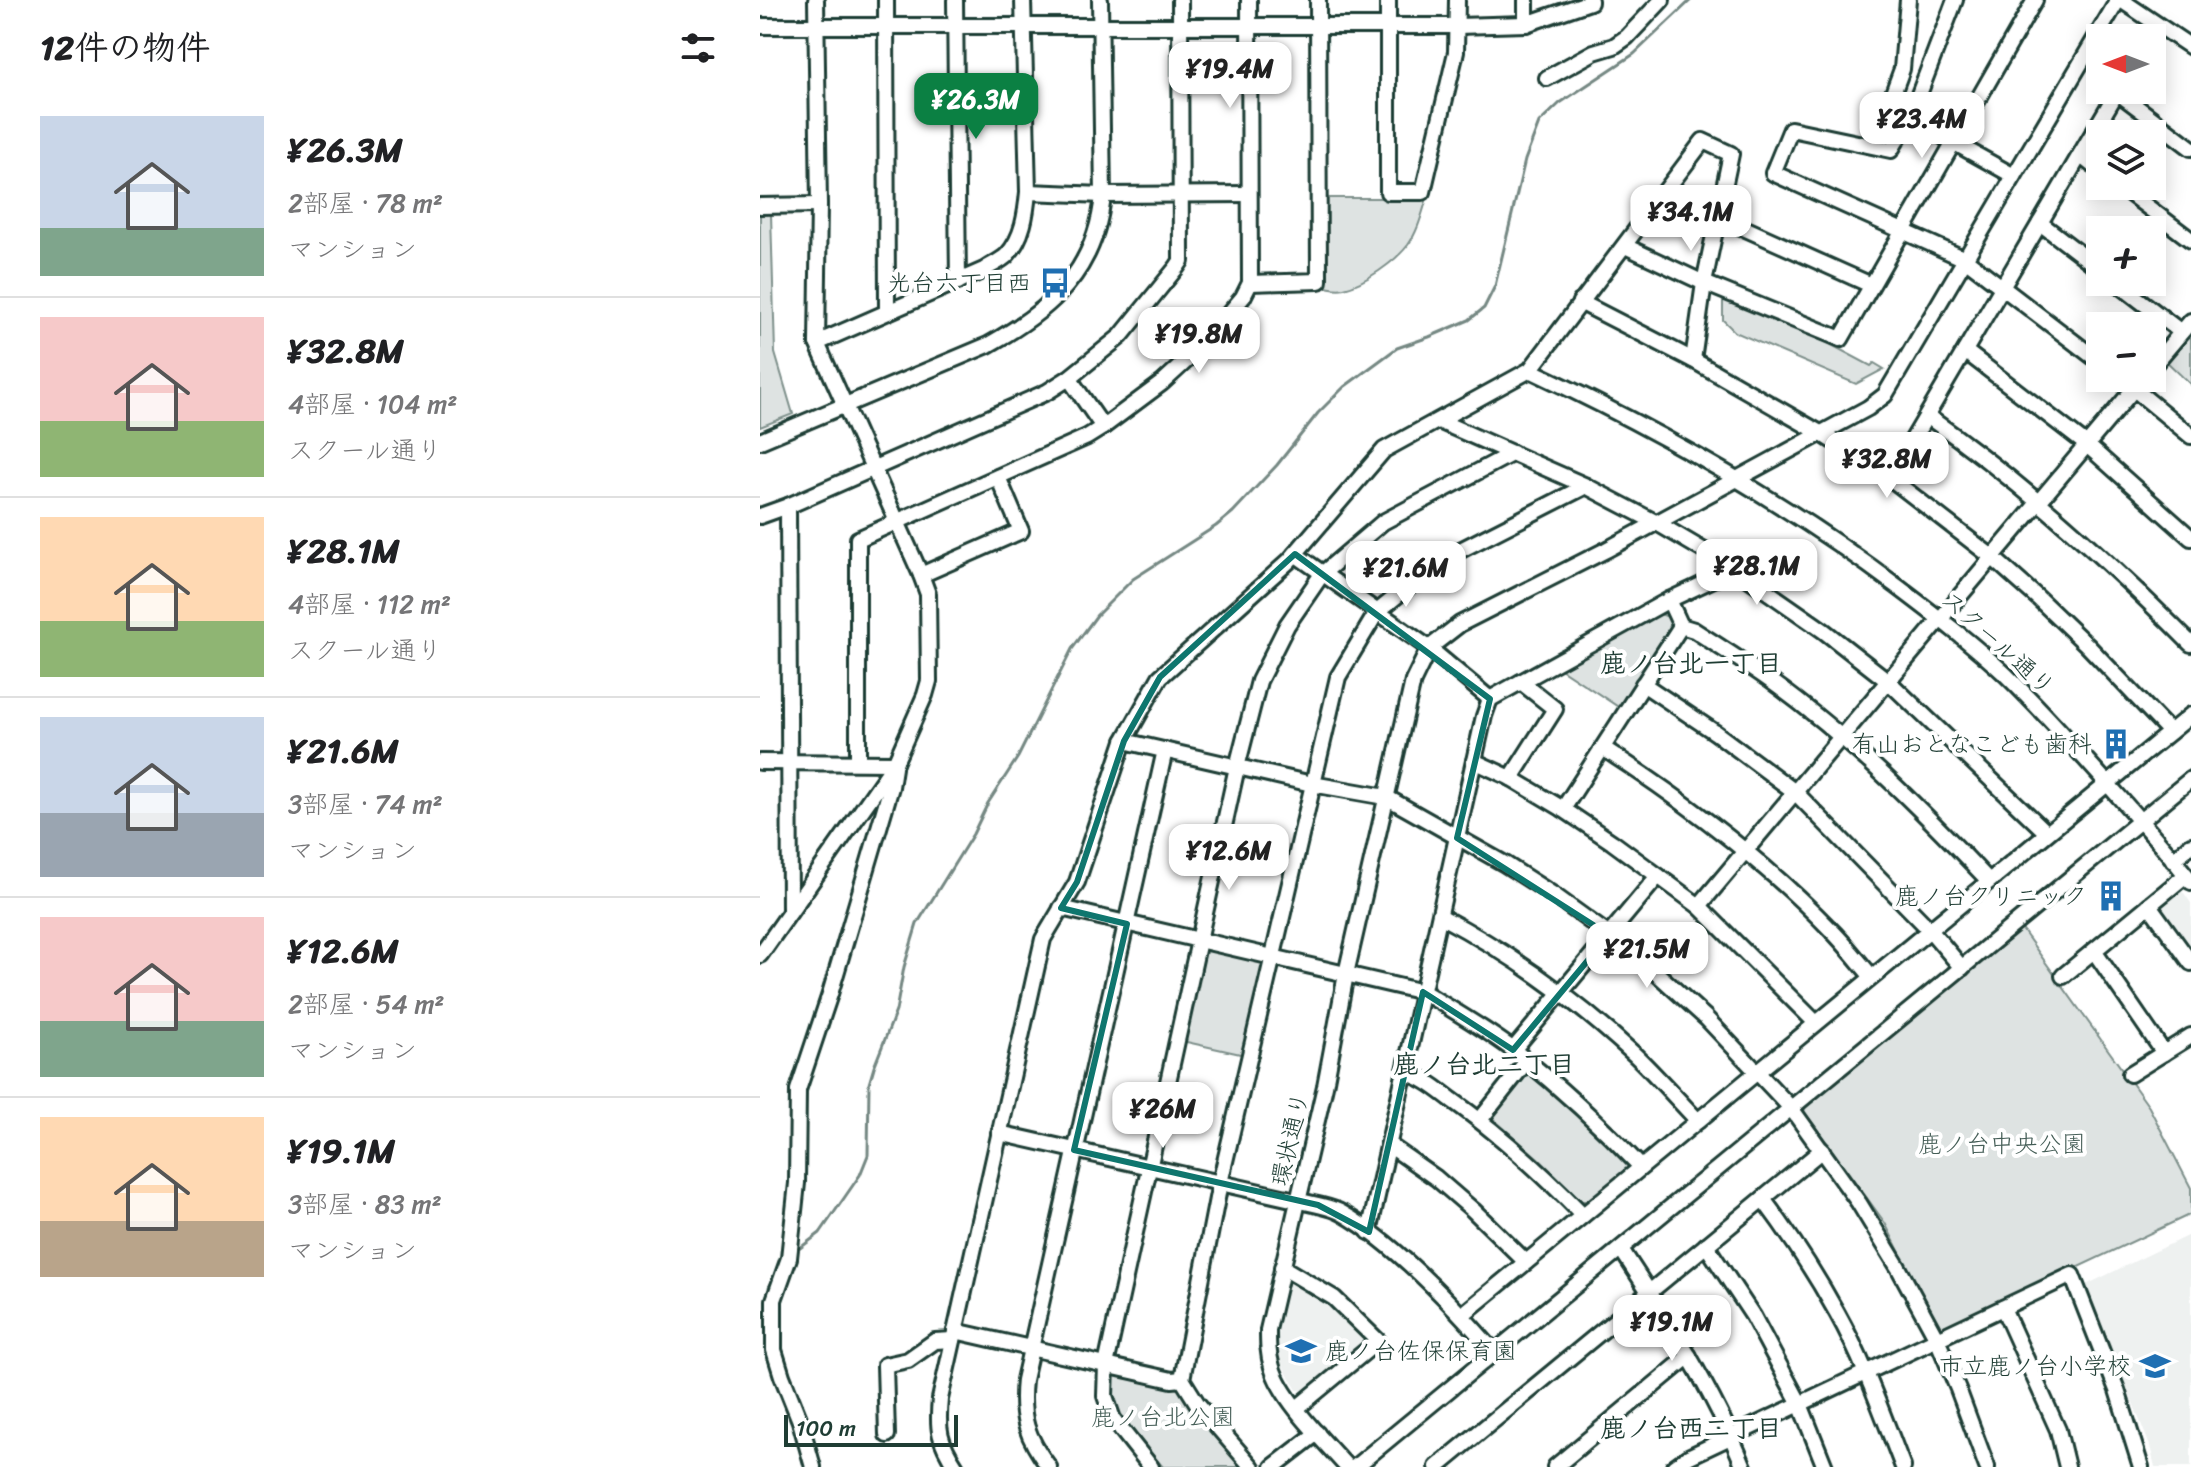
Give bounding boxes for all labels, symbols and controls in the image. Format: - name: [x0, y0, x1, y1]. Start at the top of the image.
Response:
- text: 12件の物件: [40, 18, 210, 78]
- north arrow: [2086, 24, 2166, 104]
- map controls: [2086, 24, 2166, 392]
- icon: filters: [676, 26, 720, 70]
- pin: ¥19.4M: [1165, 42, 1295, 110]
- text: ¥19.4M: [1187, 45, 1273, 91]
- pin: ¥26.3M: [911, 73, 1041, 141]
- text: ¥26.3M: [932, 76, 1020, 122]
- pin: ¥23.4M: [1857, 92, 1987, 160]
- text: ¥23.4M: [1877, 95, 1967, 141]
- text: ¥26.3M: [288, 120, 402, 180]
- button: layers: [2086, 120, 2166, 200]
- icon: home: [104, 148, 200, 244]
- text: 2部屋 · 78 m²: [288, 180, 443, 226]
- pin: ¥34.1M: [1626, 185, 1756, 253]
- text: ¥34.1M: [1648, 188, 1734, 234]
- button: +: [2086, 216, 2166, 296]
- text: マンション: [288, 226, 417, 272]
- place label: 光台六丁目西: [887, 262, 1031, 304]
- bus stop icon: 光台六丁目西: [1038, 266, 1072, 300]
- pin: ¥19.8M: [1134, 307, 1264, 375]
- text: ¥19.8M: [1156, 310, 1242, 356]
- button: −: [2086, 312, 2166, 392]
- text: ¥32.8M: [288, 321, 404, 381]
- icon: home: [104, 349, 200, 445]
- text: 4部屋 · 104 m²: [288, 381, 458, 427]
- text: スクール通り: [288, 427, 442, 473]
- pin: ¥32.8M: [1822, 432, 1952, 500]
- text: ¥32.8M: [1843, 435, 1931, 481]
- text: ¥28.1M: [288, 521, 400, 581]
- pin: ¥28.1M: [1692, 539, 1822, 607]
- pin: ¥21.6M: [1341, 541, 1471, 609]
- text: ¥28.1M: [1714, 542, 1800, 588]
- text: ¥21.6M: [1364, 544, 1448, 590]
- icon: home: [104, 549, 200, 645]
- street label: スクール通り: [1931, 580, 2065, 706]
- text: 4部屋 · 112 m²: [288, 581, 451, 627]
- text: スクール通り: [288, 627, 442, 673]
- district label: 鹿ノ台北一丁目: [1600, 640, 1782, 686]
- text: ¥21.6M: [288, 721, 398, 781]
- place label: 有山おとなこども歯科: [1852, 723, 2092, 765]
- building icon: 有山おとなこども歯科: [2099, 727, 2133, 761]
- icon: home: [104, 749, 200, 845]
- text: 3部屋 · 74 m²: [288, 781, 443, 827]
- pin: ¥12.6M: [1164, 824, 1294, 892]
- text: マンション: [288, 827, 417, 873]
- text: ¥12.6M: [1187, 827, 1271, 873]
- place label: 鹿ノ台クリニック: [1895, 875, 2087, 917]
- building icon: 鹿ノ台クリニック: [2094, 879, 2128, 913]
- text: ¥12.6M: [288, 921, 398, 981]
- pin: ¥21.5M: [1582, 922, 1712, 990]
- text: ¥21.5M: [1604, 925, 1690, 971]
- icon: home: [104, 949, 200, 1045]
- text: 2部屋 · 54 m²: [288, 981, 445, 1027]
- text: マンション: [288, 1027, 417, 1073]
- district label: 鹿ノ台北二丁目: [1393, 1041, 1575, 1087]
- pin: ¥26M: [1116, 1082, 1210, 1150]
- text: ¥26M: [1130, 1085, 1196, 1131]
- street label: 環状通り: [1259, 1088, 1321, 1190]
- text: ¥19.1M: [288, 1121, 395, 1181]
- park label: 鹿ノ台中央公園: [1918, 1123, 2086, 1165]
- icon: home: [104, 1149, 200, 1245]
- text: 3部屋 · 83 m²: [288, 1181, 442, 1227]
- text: マンション: [288, 1227, 417, 1273]
- pin: ¥19.1M: [1607, 1295, 1737, 1363]
- text: ¥19.1M: [1631, 1298, 1713, 1344]
- place label: 鹿ノ台佐保保育園: [1325, 1330, 1517, 1372]
- school or university icon: 鹿ノ台佐保保育園: [1284, 1334, 1318, 1368]
- place label: 市立鹿ノ台小学校: [1939, 1345, 2131, 1387]
- school or university icon: 市立鹿ノ台小学校: [2138, 1349, 2172, 1383]
- park label: 鹿ノ台北公園: [1091, 1396, 1235, 1438]
- district label: 鹿ノ台西二丁目: [1600, 1405, 1782, 1451]
- text: 100 m: [796, 1409, 856, 1448]
- scale bar: [784, 1411, 958, 1447]

